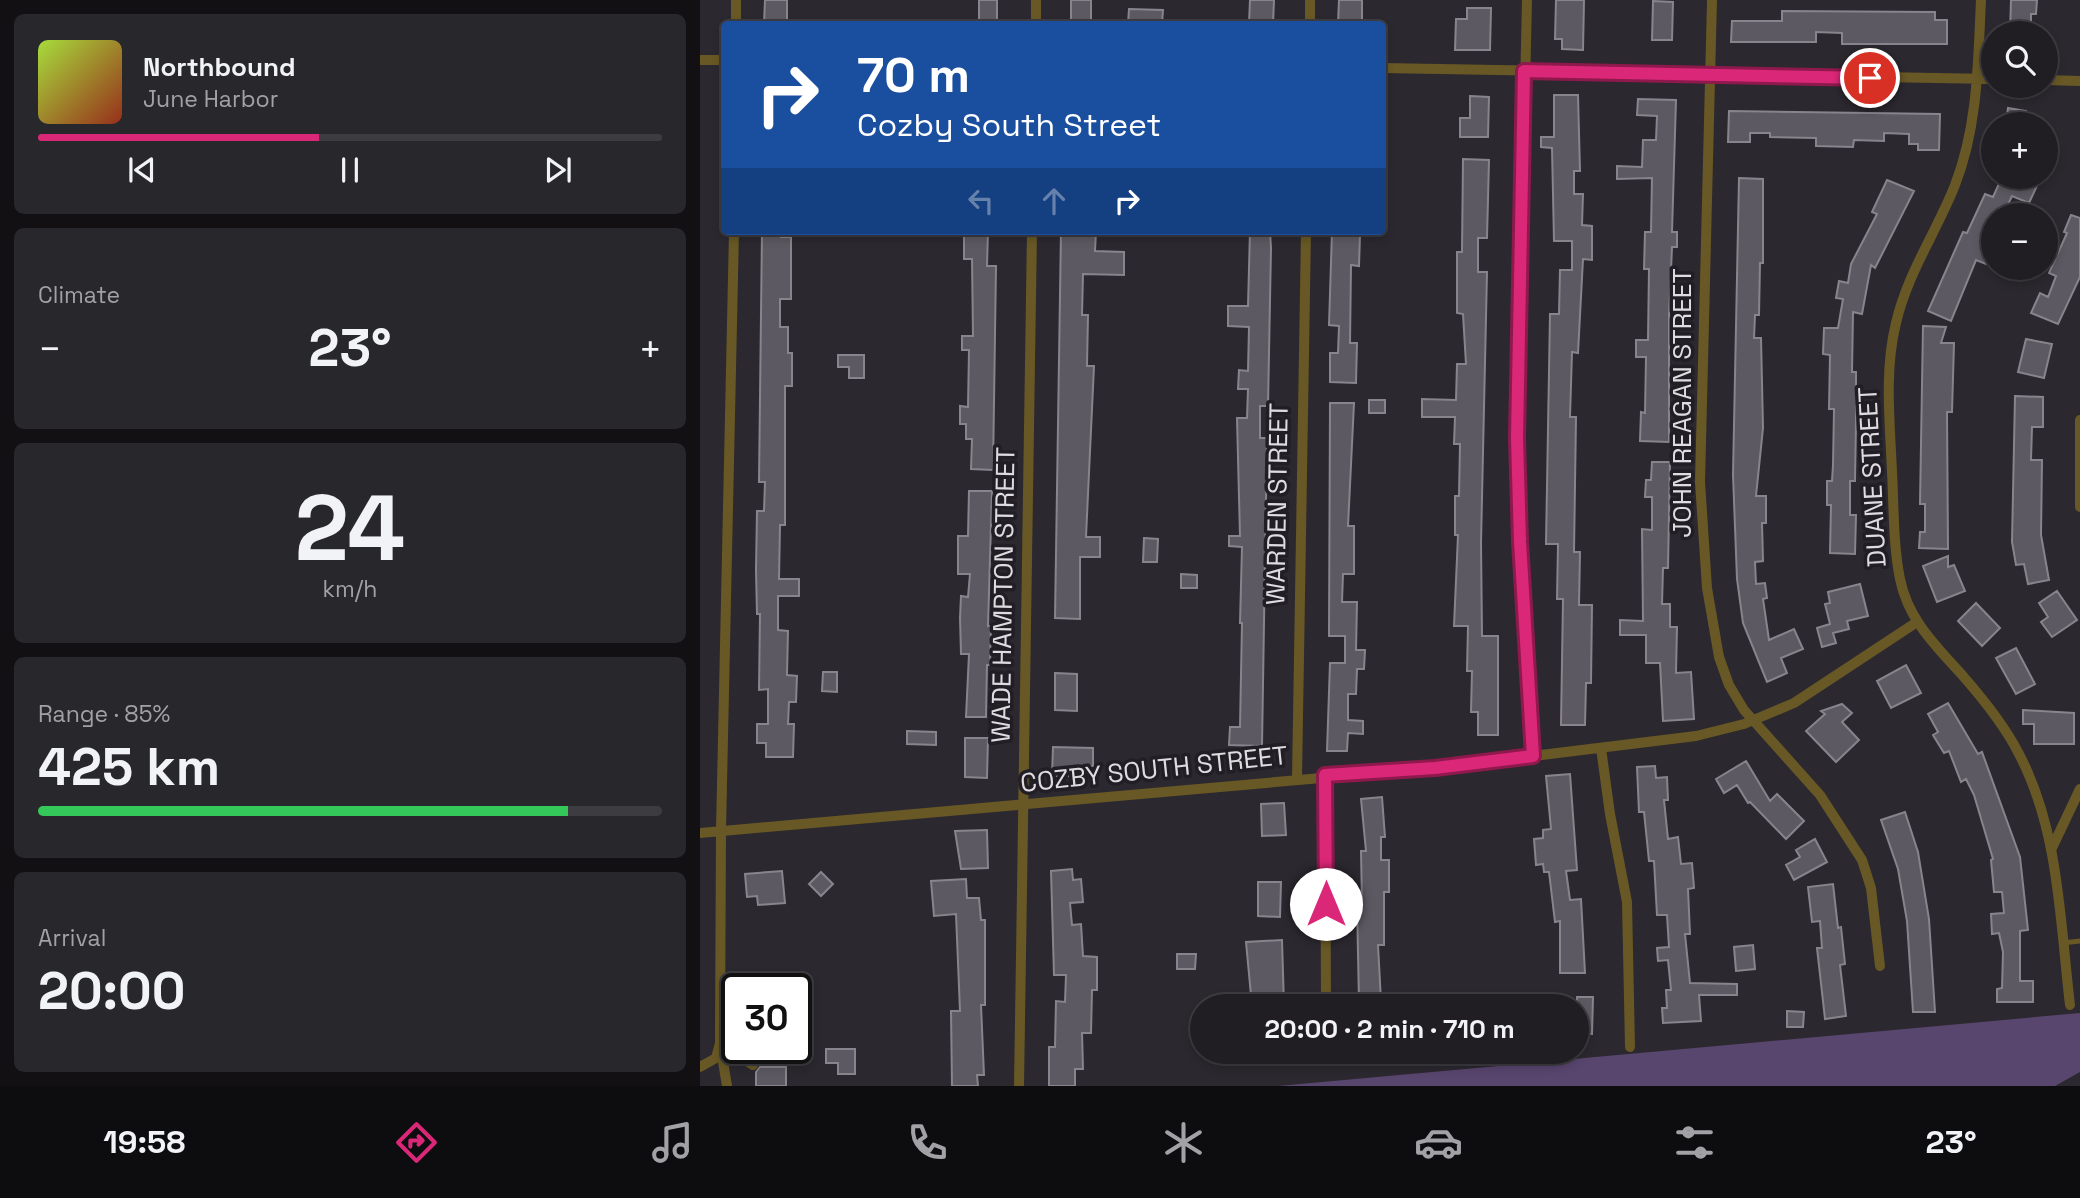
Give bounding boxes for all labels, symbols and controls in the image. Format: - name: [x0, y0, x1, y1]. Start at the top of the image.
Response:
- map controls: [1981, 21, 2058, 280]
- button: search: [1981, 21, 2058, 98]
- text: 70 m: [857, 44, 970, 106]
- pin: [1840, 48, 1900, 108]
- icon: right: [742, 49, 833, 140]
- text: Northbound: [143, 50, 296, 84]
- icon: arrive: [1851, 59, 1889, 97]
- text: June Harbor: [143, 84, 278, 114]
- text: Cozby South Street: [857, 105, 1161, 145]
- button: +: [1981, 112, 2058, 189]
- icon: previous: [123, 151, 161, 189]
- icon: pause: [331, 151, 369, 189]
- icon: next: [539, 151, 577, 189]
- icon: left: [962, 182, 1000, 220]
- icon: ahead: [1035, 182, 1073, 220]
- icon: right: [1108, 182, 1146, 220]
- button: −: [1981, 203, 2058, 280]
- street label: JOHN REAGAN STREET: [1665, 268, 1699, 538]
- text: Climate: [38, 280, 120, 310]
- text: 23°: [309, 315, 392, 381]
- text: −: [38, 325, 62, 373]
- text: +: [638, 325, 662, 373]
- street label: DUANE STREET: [1850, 386, 1894, 568]
- street label: WARDEN STREET: [1258, 403, 1296, 605]
- street label: WADE HAMPTON STREET: [983, 447, 1023, 743]
- text: 24: [295, 470, 405, 587]
- text: km/h: [323, 574, 377, 604]
- text: Range · 85%: [38, 699, 170, 729]
- text: 425 km: [38, 734, 220, 800]
- street label: COZBY SOUTH STREET: [1019, 738, 1289, 800]
- position arrow: [1289, 867, 1363, 941]
- text: Arrival: [38, 923, 106, 953]
- text: 20:00: [38, 958, 185, 1024]
- speed limit sign: 30: [721, 973, 812, 1064]
- text: 20:00 · 2 min · 710 m: [1264, 1012, 1515, 1046]
- icon: directions: [392, 1118, 441, 1167]
- icon: music: [648, 1118, 697, 1167]
- icon: phone: [903, 1118, 952, 1167]
- icon: climate: [1159, 1118, 1208, 1167]
- icon: car: [1414, 1118, 1463, 1167]
- icon: filters: [1670, 1118, 1719, 1167]
- text: 19:58: [103, 1122, 185, 1162]
- text: 23°: [1926, 1122, 1977, 1162]

